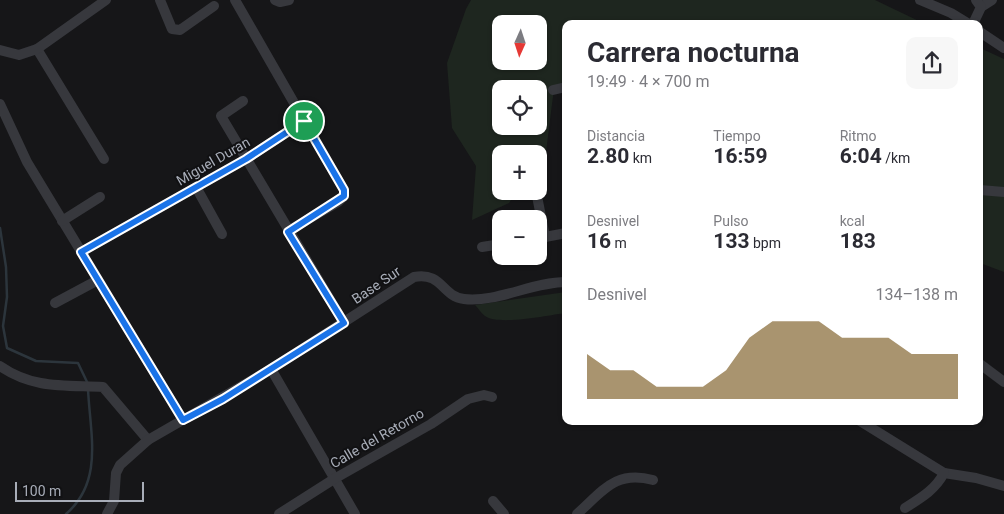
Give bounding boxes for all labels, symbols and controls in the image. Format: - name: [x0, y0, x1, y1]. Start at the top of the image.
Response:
- north arrow: [492, 15, 548, 70]
- map controls: [492, 15, 547, 265]
- text: Carrera nocturna: [587, 36, 800, 69]
- button: share: [906, 37, 958, 89]
- text: 19:49 · 4 × 700 m: [587, 72, 709, 91]
- button: locate: [492, 80, 547, 135]
- pin: [283, 100, 325, 142]
- icon: arrive: [290, 107, 318, 135]
- text: Distancia: [587, 128, 645, 144]
- text: Tiempo: [713, 128, 761, 144]
- text: Ritmo: [840, 128, 877, 144]
- street label: Miguel Duran: [173, 134, 253, 188]
- text: 2.80: [587, 144, 629, 168]
- text: 16:59: [713, 144, 767, 168]
- text: 6:04: [840, 144, 882, 168]
- button: +: [492, 145, 547, 200]
- text: km: [629, 150, 652, 166]
- text: /km: [882, 150, 910, 166]
- button: −: [492, 210, 547, 265]
- text: Desnivel: [587, 213, 640, 229]
- text: Pulso: [713, 213, 749, 229]
- text: kcal: [840, 213, 865, 229]
- text: 16: [587, 229, 611, 253]
- text: 133: [713, 229, 749, 253]
- text: 183: [840, 229, 876, 253]
- text: m: [611, 235, 627, 251]
- text: bpm: [749, 235, 781, 251]
- street label: Base Sur: [349, 263, 404, 307]
- text: Desnivel: [587, 285, 647, 304]
- text: 134–138 m: [876, 285, 958, 304]
- street label: Calle del Retorno: [327, 405, 427, 471]
- scale bar: [15, 479, 144, 502]
- text: 100 m: [22, 483, 61, 499]

